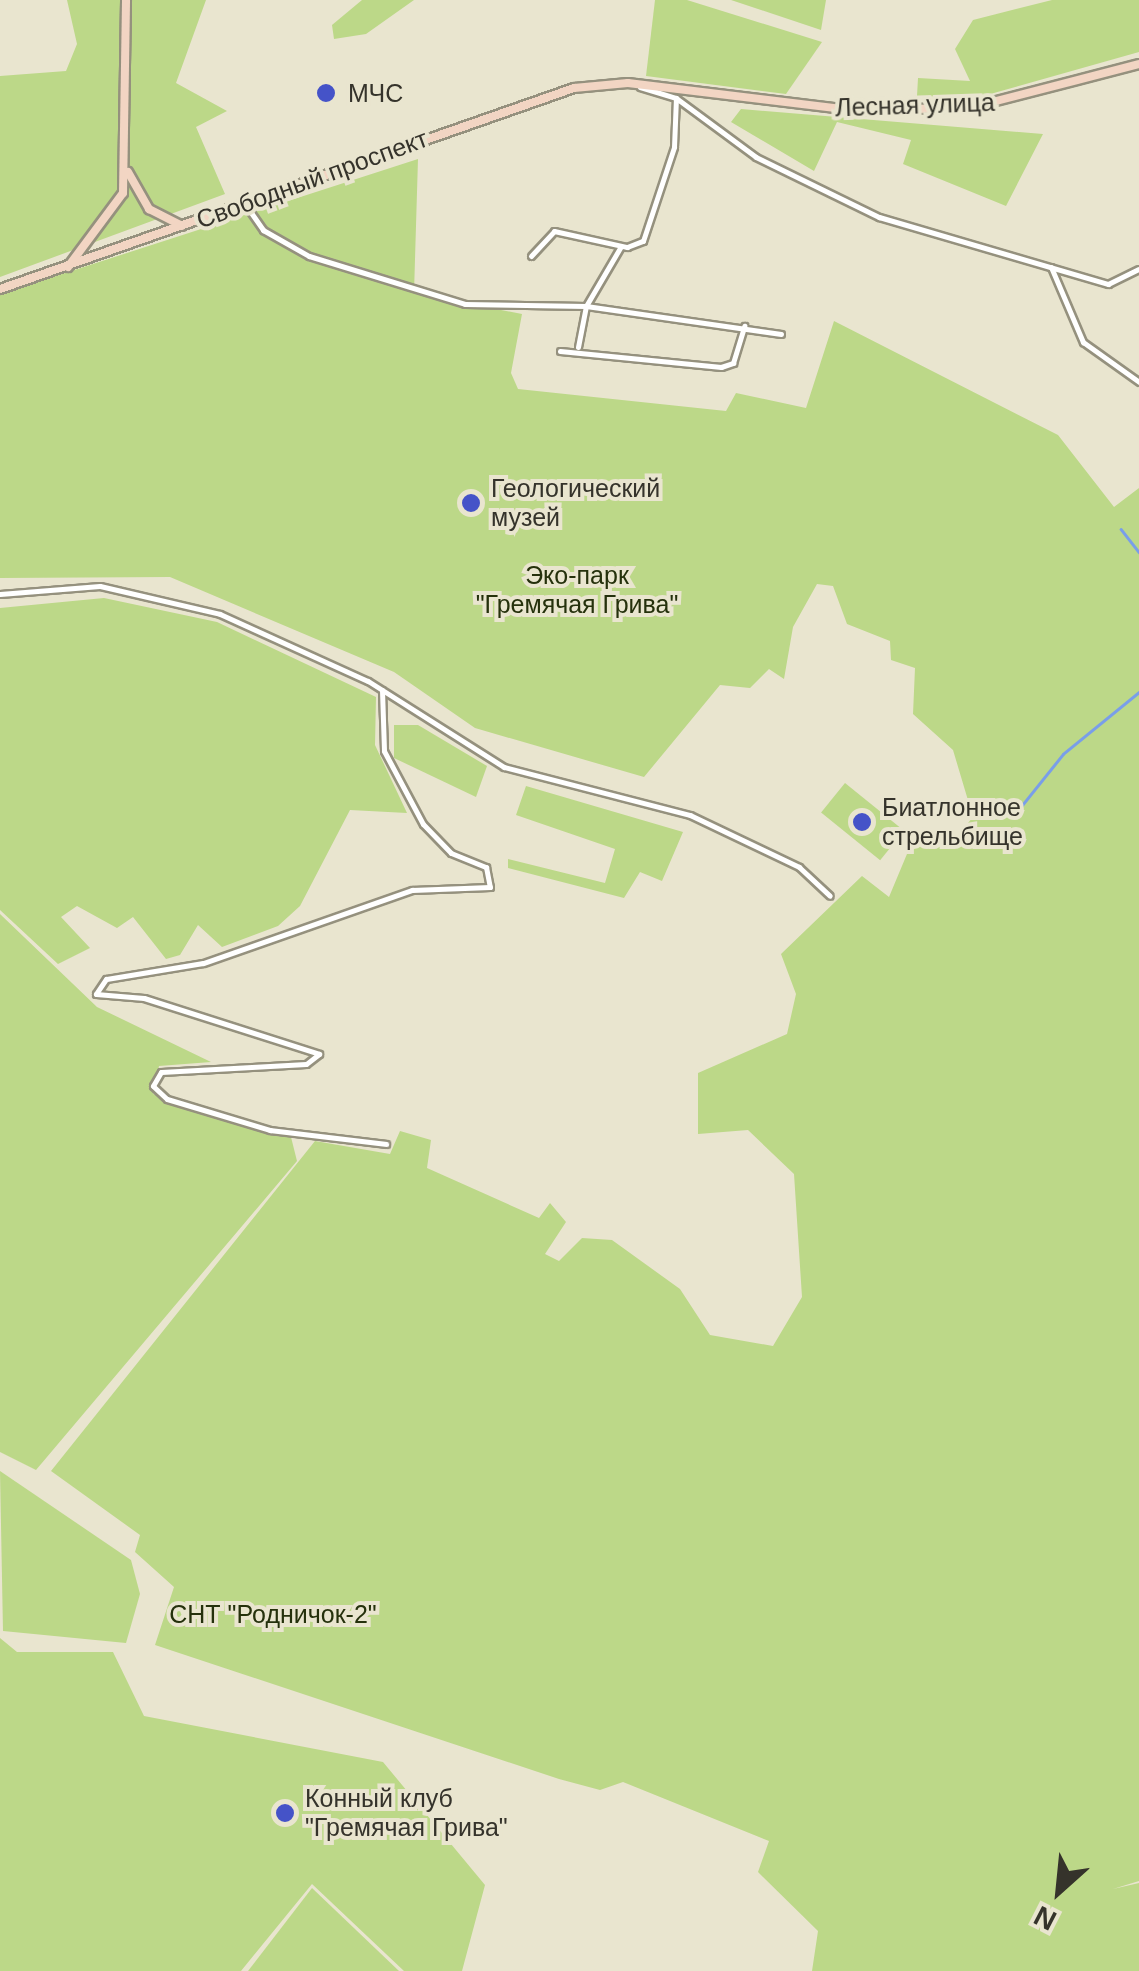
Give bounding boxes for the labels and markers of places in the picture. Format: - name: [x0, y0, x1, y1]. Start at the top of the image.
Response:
- place label: МЧС: [348, 78, 403, 108]
- marker: МЧС: [313, 80, 339, 106]
- place label: Геологический музей: [491, 474, 660, 533]
- marker: Геологический музей: [460, 492, 482, 514]
- place label: Биатлонное стрельбище: [882, 793, 1023, 852]
- marker: Биатлонное стрельбище: [851, 811, 873, 833]
- place label: Конный клуб "Гремячая Грива": [305, 1784, 508, 1843]
- marker: Конный клуб "Гремячая Грива": [274, 1802, 296, 1824]

